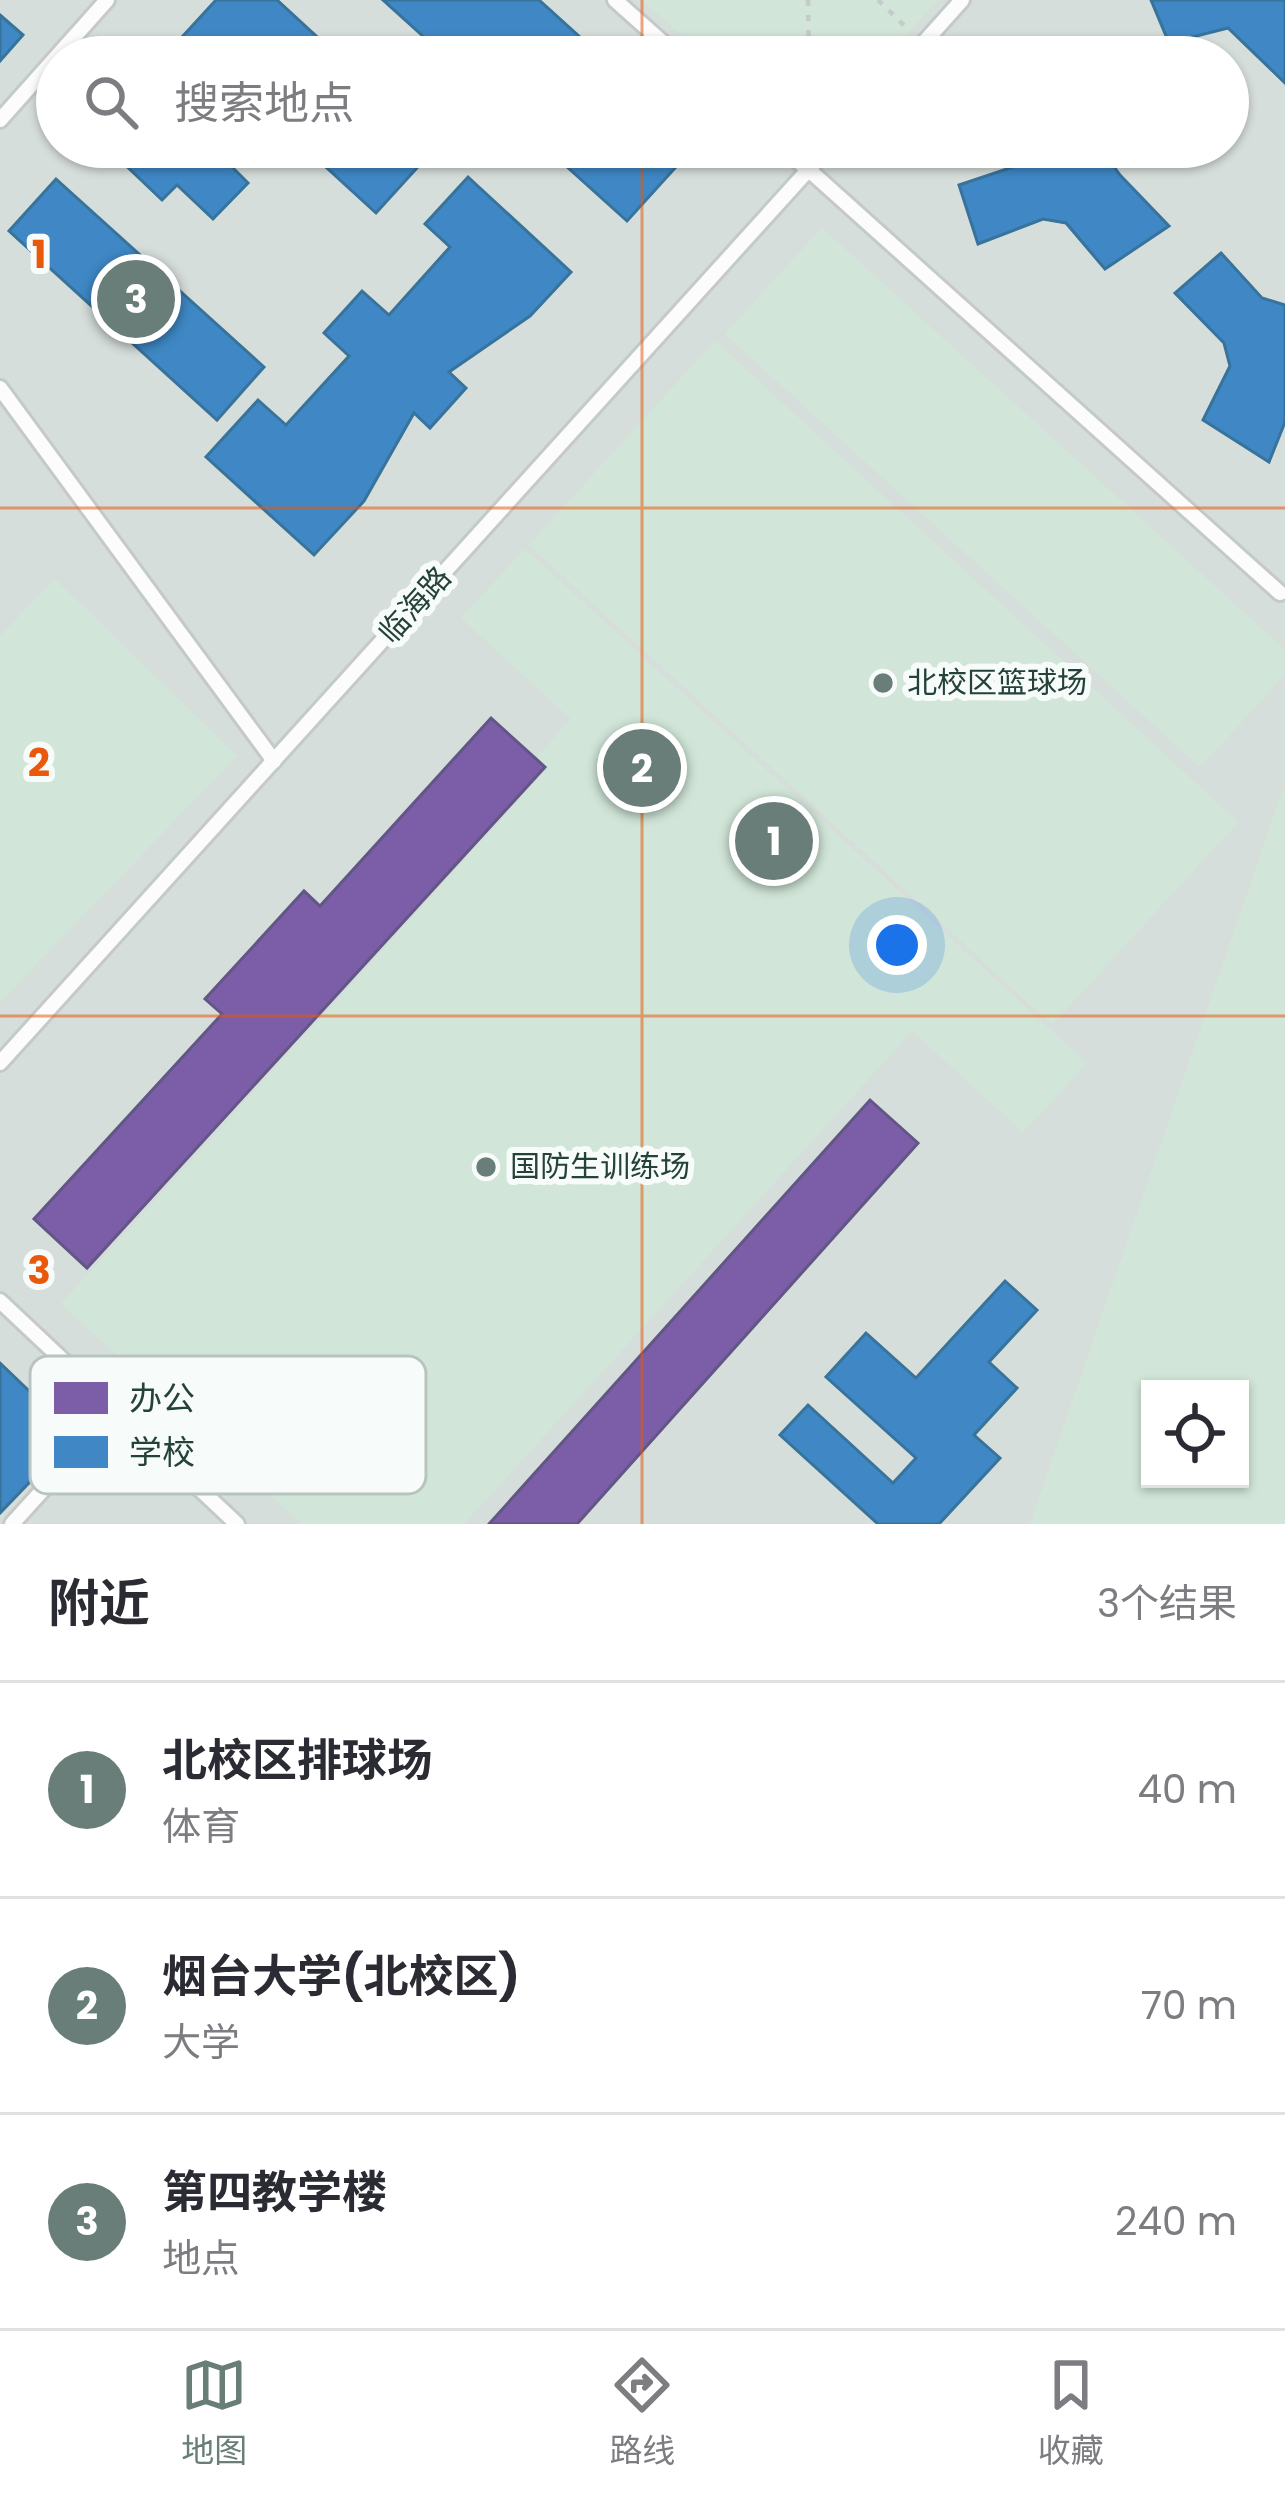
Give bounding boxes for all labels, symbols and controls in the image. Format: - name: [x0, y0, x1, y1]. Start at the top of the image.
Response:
- search box: [36, 36, 1249, 168]
- icon: search: [78, 69, 144, 135]
- text: 搜索地点: [174, 72, 354, 135]
- text: 1: [32, 227, 46, 282]
- pin: 3: [97, 254, 175, 344]
- street label: 临海路: [369, 557, 461, 652]
- place label: 北校区篮球场: [907, 661, 1087, 704]
- marker: 北校区篮球场: [870, 670, 896, 696]
- pin: 2: [603, 723, 681, 813]
- text: 2: [28, 735, 50, 790]
- pin: 1: [735, 796, 813, 886]
- your location: [867, 915, 927, 975]
- place label: 国防生训练场: [510, 1145, 690, 1188]
- marker: 国防生训练场: [473, 1154, 499, 1180]
- text: 3: [27, 1243, 51, 1298]
- legend: [30, 1356, 426, 1494]
- text: 办公: [129, 1375, 195, 1422]
- map controls: [1141, 1380, 1249, 1488]
- button: locate: [1141, 1380, 1249, 1488]
- text: 学校: [129, 1429, 195, 1476]
- text: 附近: [48, 1567, 150, 1639]
- text: 3个结果: [1097, 1576, 1237, 1631]
- text: 北校区排球场: [162, 1729, 432, 1792]
- text: 1: [80, 1762, 94, 1817]
- text: 40 m: [1137, 1762, 1237, 1817]
- text: 体育: [162, 1799, 240, 1854]
- text: 烟台大学(北校区): [162, 1945, 520, 2008]
- text: 2: [76, 1978, 98, 2033]
- text: 70 m: [1141, 1978, 1237, 2033]
- text: 大学: [162, 2015, 240, 2070]
- text: 第四教学楼: [162, 2161, 387, 2224]
- text: 3: [75, 2194, 99, 2249]
- text: 240 m: [1115, 2194, 1237, 2249]
- text: 地点: [162, 2231, 240, 2286]
- tab: 地图: [181, 2352, 247, 2476]
- tab: 路线: [609, 2352, 675, 2476]
- tab: 收藏: [1038, 2352, 1104, 2476]

